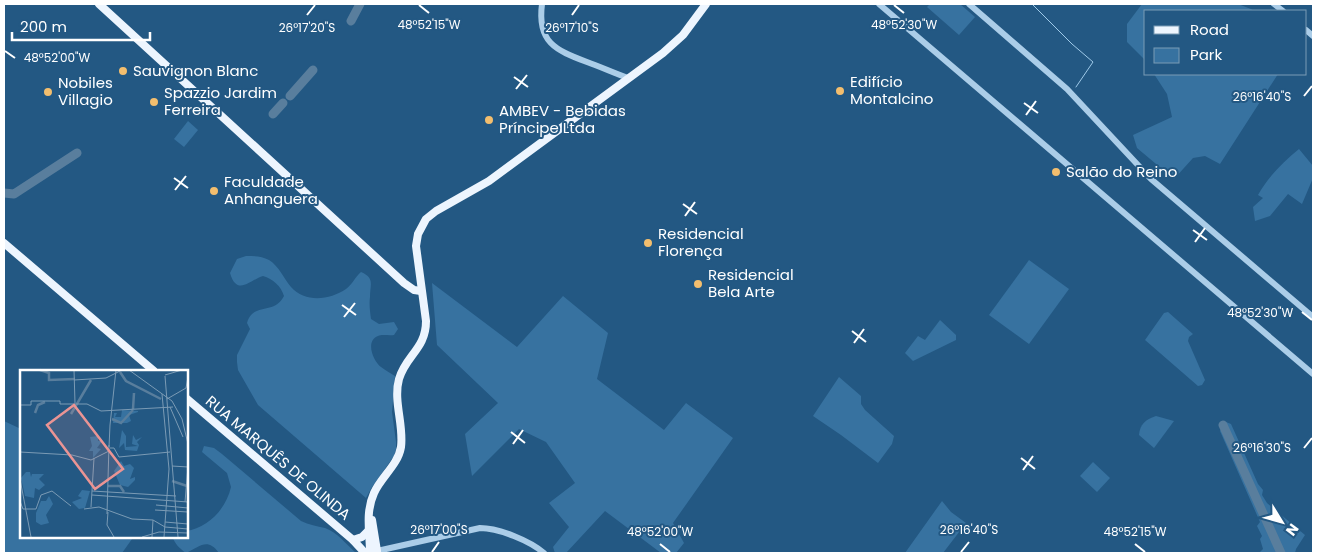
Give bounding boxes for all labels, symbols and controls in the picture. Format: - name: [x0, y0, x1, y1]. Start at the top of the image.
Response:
- scale bar: [12, 10, 150, 42]
- legend: [1144, 10, 1307, 75]
- text: 200 m: [20, 16, 67, 37]
- text: 48°52'15"W: [398, 16, 461, 33]
- text: 48°52'30"W: [871, 16, 937, 33]
- text: 26°17'20"S: [279, 19, 335, 36]
- text: 26°17'10"S: [545, 19, 599, 36]
- text: Road: [1190, 19, 1229, 40]
- text: Park: [1190, 44, 1222, 65]
- text: 48°52'00"W: [24, 49, 91, 66]
- place label: Sauvignon Blanc: [133, 60, 258, 81]
- marker: Sauvignon Blanc: [117, 65, 129, 77]
- place label: Edifício Montalcino: [850, 71, 933, 109]
- place label: Nobiles Villagio: [58, 72, 113, 110]
- place label: Spazzio Jardim Ferreira: [164, 82, 277, 120]
- marker: Edifício Montalcino: [834, 85, 846, 97]
- marker: Nobiles Villagio: [42, 86, 54, 98]
- text: 26°16'40"S: [1233, 88, 1291, 105]
- marker: Spazzio Jardim Ferreira: [148, 96, 160, 108]
- place label: AMBEV - Bebidas Príncipe Ltda: [499, 100, 626, 138]
- marker: AMBEV - Bebidas Príncipe Ltda: [483, 114, 495, 126]
- place label: Salão do Reino: [1066, 161, 1177, 182]
- marker: Salão do Reino: [1050, 166, 1062, 178]
- place label: Faculdade Anhanguera: [224, 171, 318, 209]
- marker: Faculdade Anhanguera: [208, 185, 220, 197]
- place label: Residencial Florença: [658, 223, 744, 261]
- marker: Residencial Florença: [642, 237, 654, 249]
- place label: Residencial Bela Arte: [708, 264, 794, 302]
- marker: Residencial Bela Arte: [692, 278, 704, 290]
- text: 48°52'30"W: [1227, 304, 1293, 321]
- inset map: [20, 370, 188, 537]
- street label: RUA MARQUÊS DE OLINDA: [201, 391, 355, 525]
- text: 26°16'30"S: [1233, 439, 1291, 456]
- north arrow: [1257, 497, 1307, 547]
- text: N: [1281, 520, 1304, 540]
- text: 26°17'00"S: [410, 521, 468, 538]
- text: 26°16'40"S: [940, 521, 998, 538]
- text: 48°52'00"W: [627, 523, 694, 540]
- text: 48°52'15"W: [1104, 523, 1167, 540]

